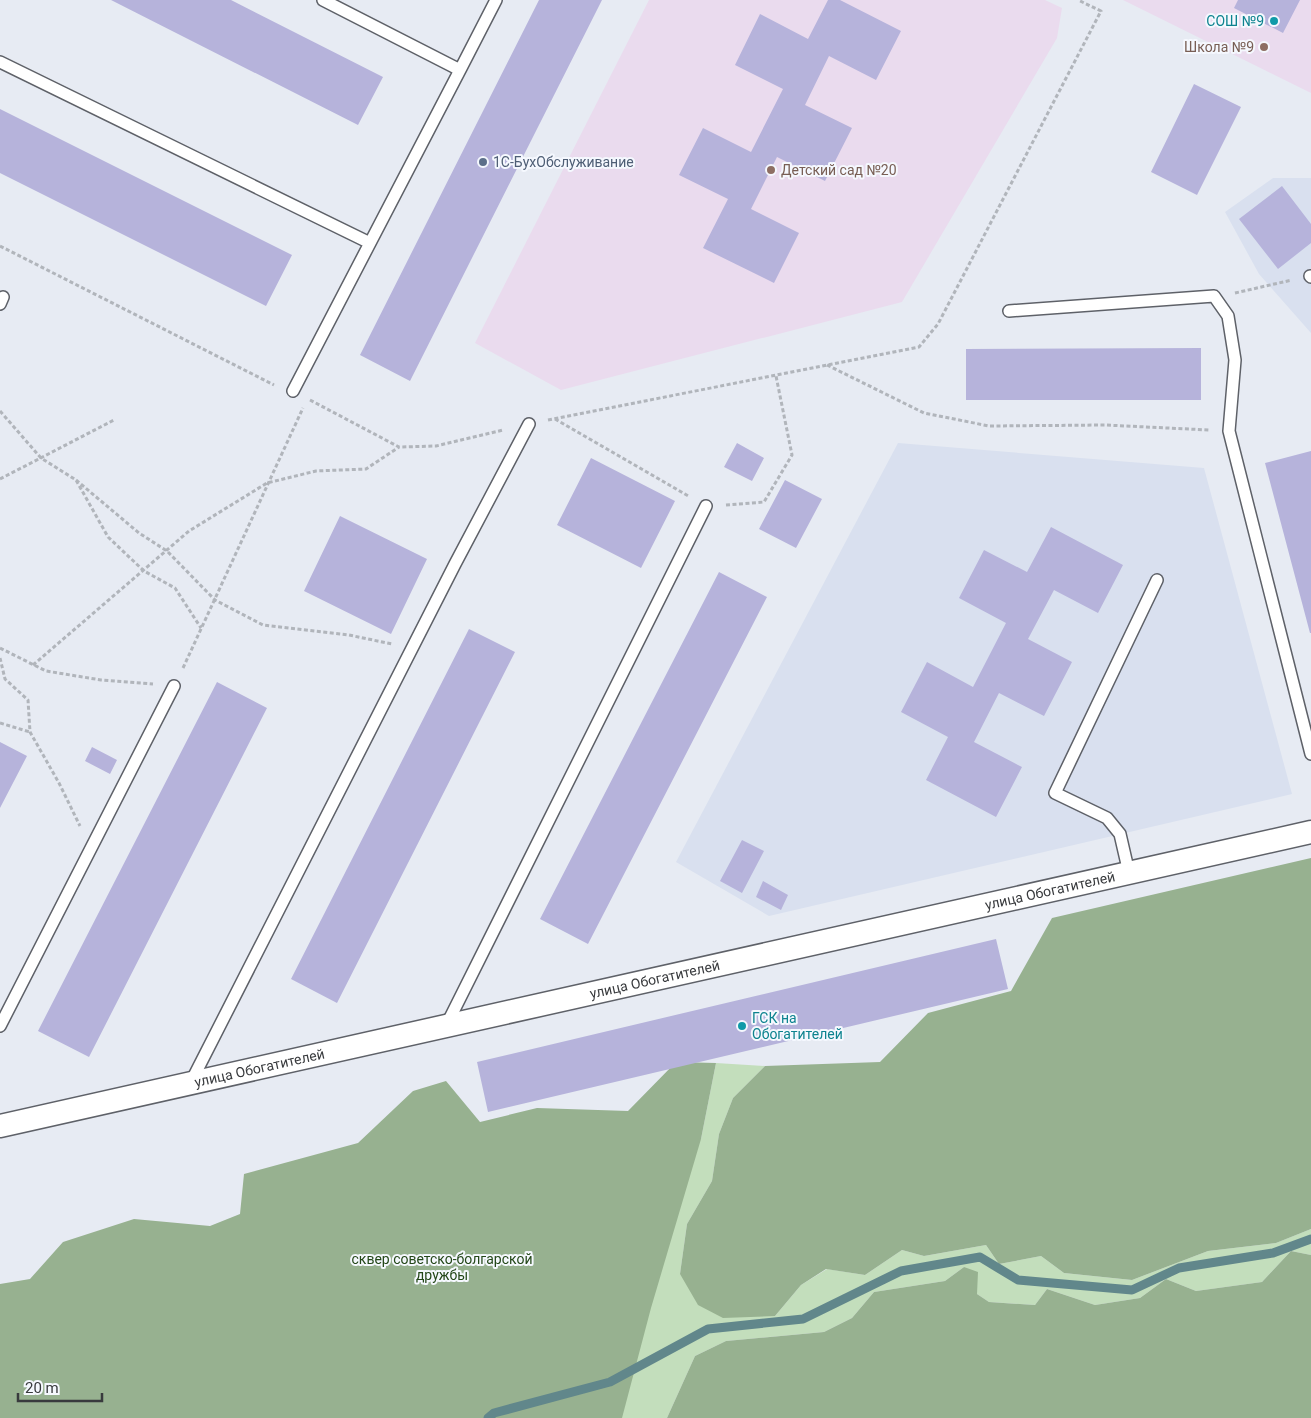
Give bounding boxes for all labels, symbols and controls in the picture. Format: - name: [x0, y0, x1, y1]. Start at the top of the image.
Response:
- place label: СОШ №9: [1206, 13, 1264, 29]
- marker: СОШ №9: [1268, 15, 1280, 27]
- place label: Школа №9: [1184, 39, 1254, 55]
- marker: Школа №9: [1258, 41, 1270, 53]
- place label: 1С-БухОбслуживание: [493, 154, 634, 170]
- marker: 1С-БухОбслуживание: [477, 156, 489, 168]
- place label: Детский сад №20: [781, 162, 897, 178]
- marker: Детский сад №20: [765, 164, 777, 176]
- street label: улица Обогатителей: [983, 868, 1116, 913]
- street label: улица Обогатителей: [588, 957, 721, 1002]
- place label: ГСК на Обогатителей: [752, 1010, 843, 1042]
- marker: ГСК на Обогатителей: [736, 1020, 748, 1032]
- street label: улица Обогатителей: [193, 1045, 326, 1090]
- park label: сквер советско-болгарской дружбы: [351, 1251, 533, 1283]
- scale bar: [18, 1370, 101, 1402]
- text: 20 m: [25, 1379, 59, 1397]

